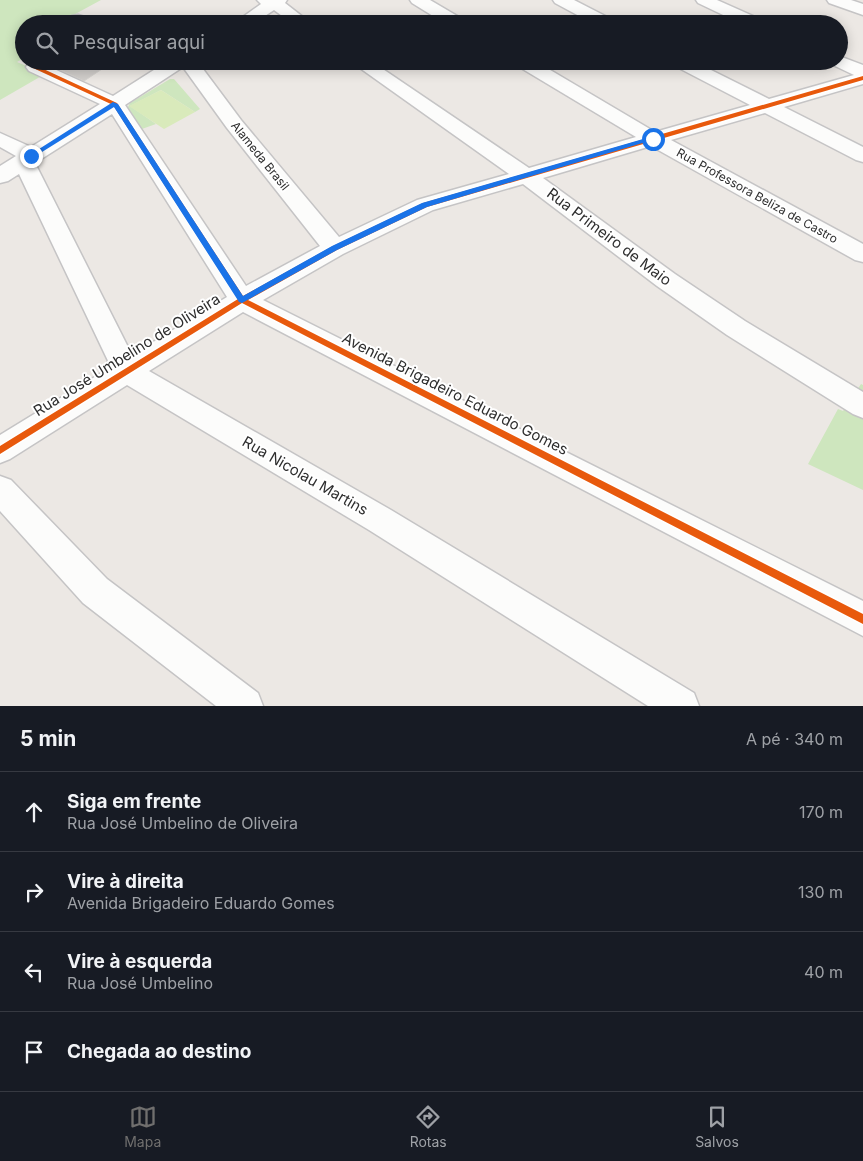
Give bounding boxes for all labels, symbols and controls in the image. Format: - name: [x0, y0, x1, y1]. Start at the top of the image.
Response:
- search box: [15, 15, 848, 70]
- icon: search: [33, 29, 61, 57]
- text: Pesquisar aqui: [73, 31, 205, 54]
- street label: Alameda Brasil: [228, 118, 293, 193]
- route start: [642, 128, 665, 151]
- route end: [20, 145, 43, 168]
- street label: Rua Professora Beliza de Castro: [674, 145, 841, 246]
- street label: Rua Primeiro de Maio: [543, 184, 675, 290]
- street label: Rua José Umbelino de Oliveira: [30, 289, 224, 420]
- street label: Avenida Brigadeiro Eduardo Gomes: [339, 328, 571, 459]
- street label: Rua Nicolau Martins: [239, 432, 372, 519]
- text: 5 min: [20, 726, 76, 751]
- text: A pé · 340 m: [746, 729, 843, 749]
- text: Siga em frente: [67, 790, 201, 813]
- icon: ahead: [20, 798, 48, 826]
- text: 170 m: [799, 802, 843, 822]
- text: Rua José Umbelino de Oliveira: [67, 813, 298, 833]
- text: Vire à direita: [67, 870, 184, 893]
- icon: right: [20, 878, 48, 906]
- text: 130 m: [798, 882, 843, 902]
- text: Avenida Brigadeiro Eduardo Gomes: [67, 893, 335, 913]
- text: Vire à esquerda: [67, 950, 212, 973]
- icon: left: [20, 958, 48, 986]
- text: 40 m: [804, 962, 843, 982]
- text: Rua José Umbelino: [67, 973, 213, 993]
- icon: arrive: [20, 1038, 48, 1066]
- text: Chegada ao destino: [67, 1040, 251, 1063]
- tab: Mapa: [124, 1103, 161, 1150]
- tab: Rotas: [410, 1103, 447, 1150]
- tab: Salvos: [695, 1103, 739, 1150]

